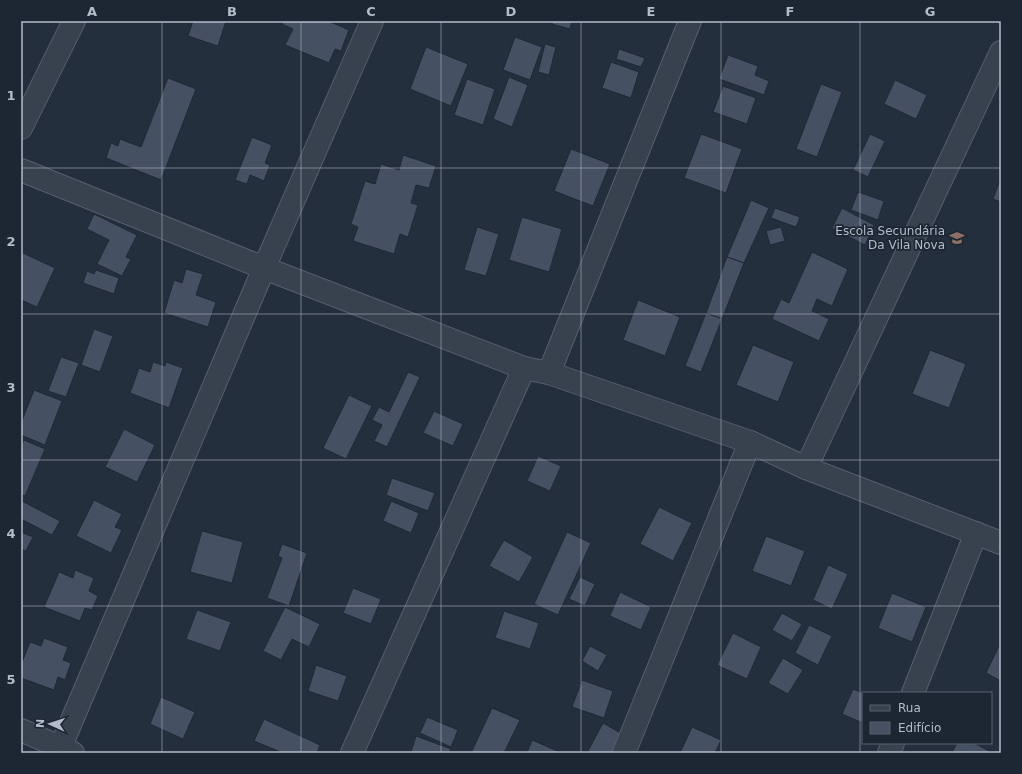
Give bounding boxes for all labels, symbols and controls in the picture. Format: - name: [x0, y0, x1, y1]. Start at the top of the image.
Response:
- text: A: [87, 4, 97, 19]
- text: B: [227, 4, 237, 19]
- text: C: [366, 4, 376, 19]
- text: D: [506, 4, 517, 19]
- text: E: [647, 4, 655, 19]
- text: F: [786, 4, 794, 19]
- text: G: [925, 4, 935, 19]
- text: 1: [6, 88, 16, 103]
- place label: Escola Secundária Da Vila Nova: [835, 224, 945, 252]
- school or university icon: Escola Secundária Da Vila Nova: [948, 229, 966, 247]
- text: 2: [6, 234, 16, 249]
- text: 3: [6, 380, 16, 395]
- text: 4: [6, 526, 16, 541]
- text: 5: [6, 672, 16, 687]
- legend: [862, 692, 992, 744]
- text: Rua: [898, 701, 921, 715]
- north arrow: [30, 704, 70, 744]
- text: N: [34, 719, 47, 728]
- text: Edifício: [898, 721, 941, 735]

